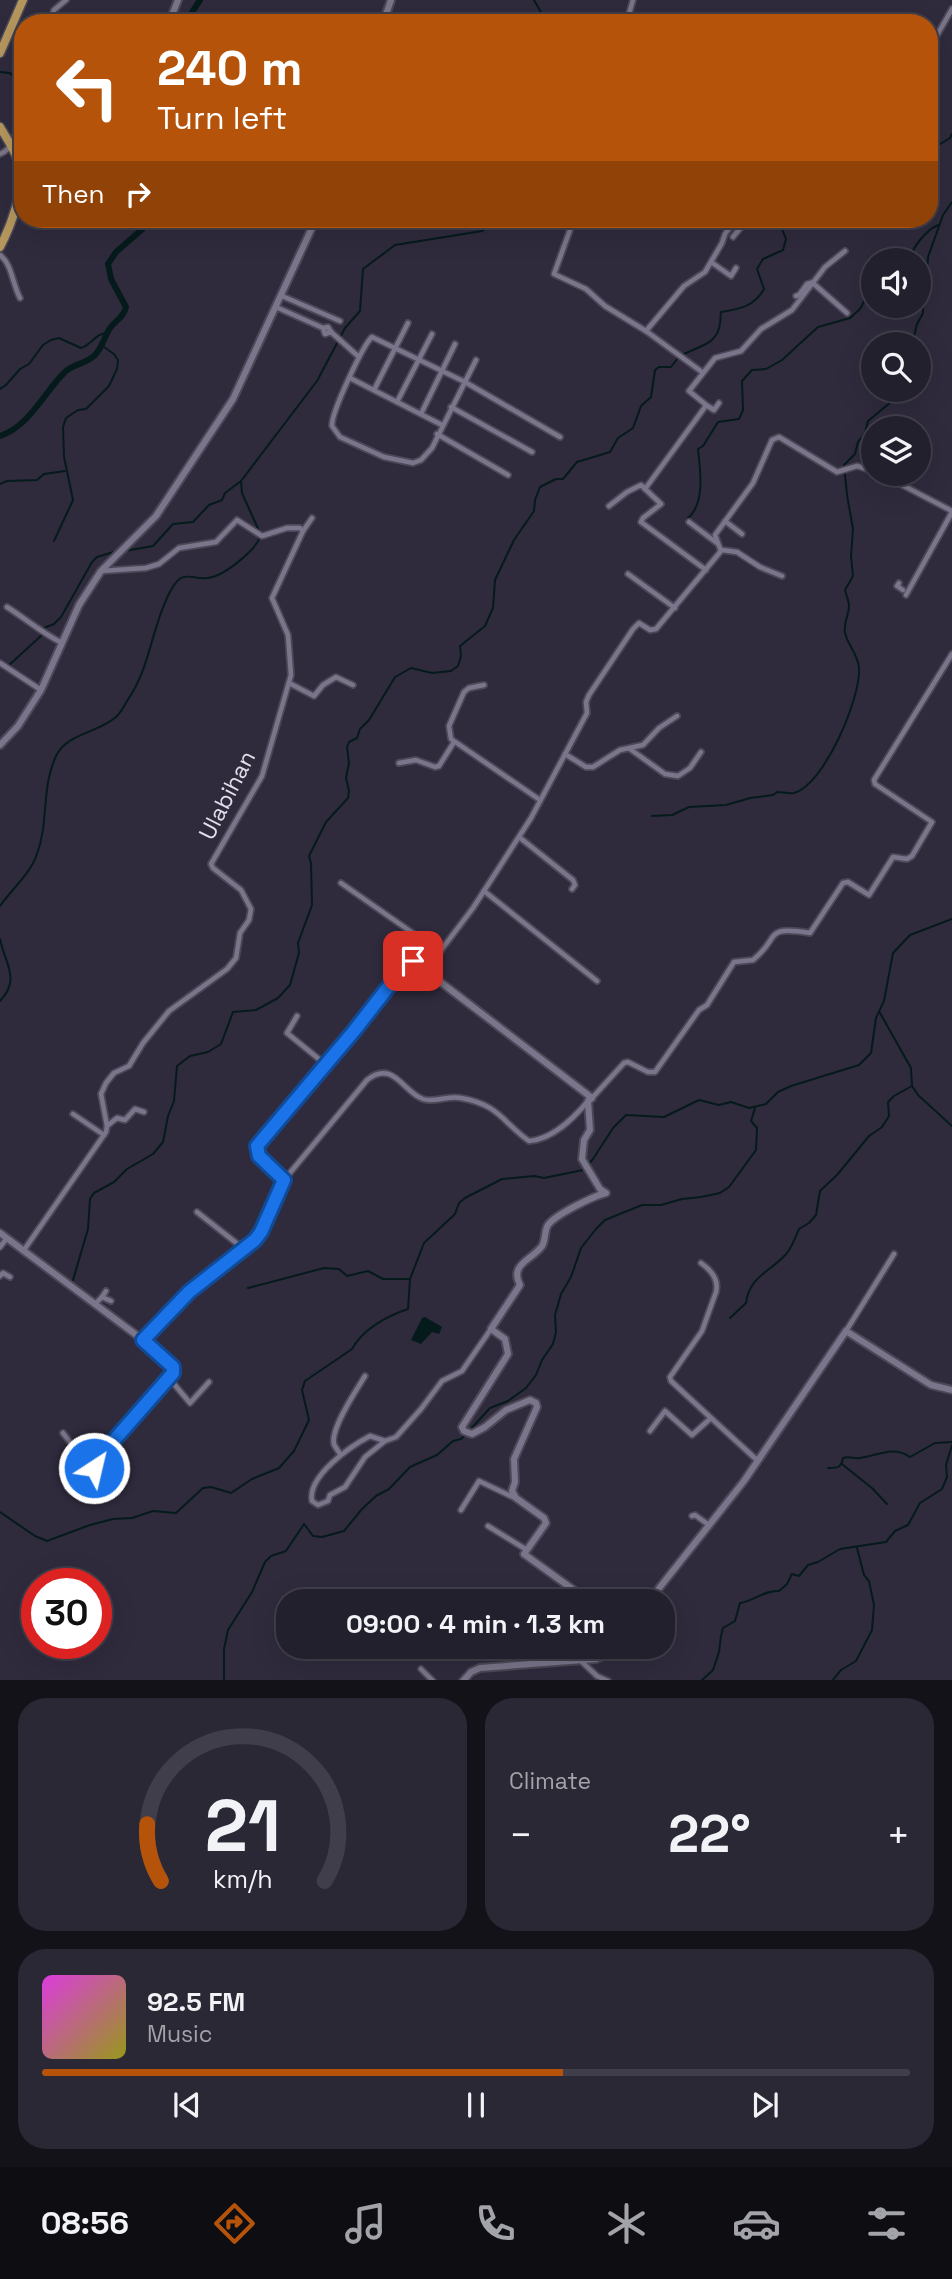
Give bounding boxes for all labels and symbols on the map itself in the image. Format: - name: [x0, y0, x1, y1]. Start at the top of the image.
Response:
- street label: Ulabihan: [192, 745, 262, 845]
- pin: [383, 931, 443, 991]
- position arrow: [57, 1431, 131, 1505]
- speed limit sign: 30: [21, 1568, 112, 1659]

